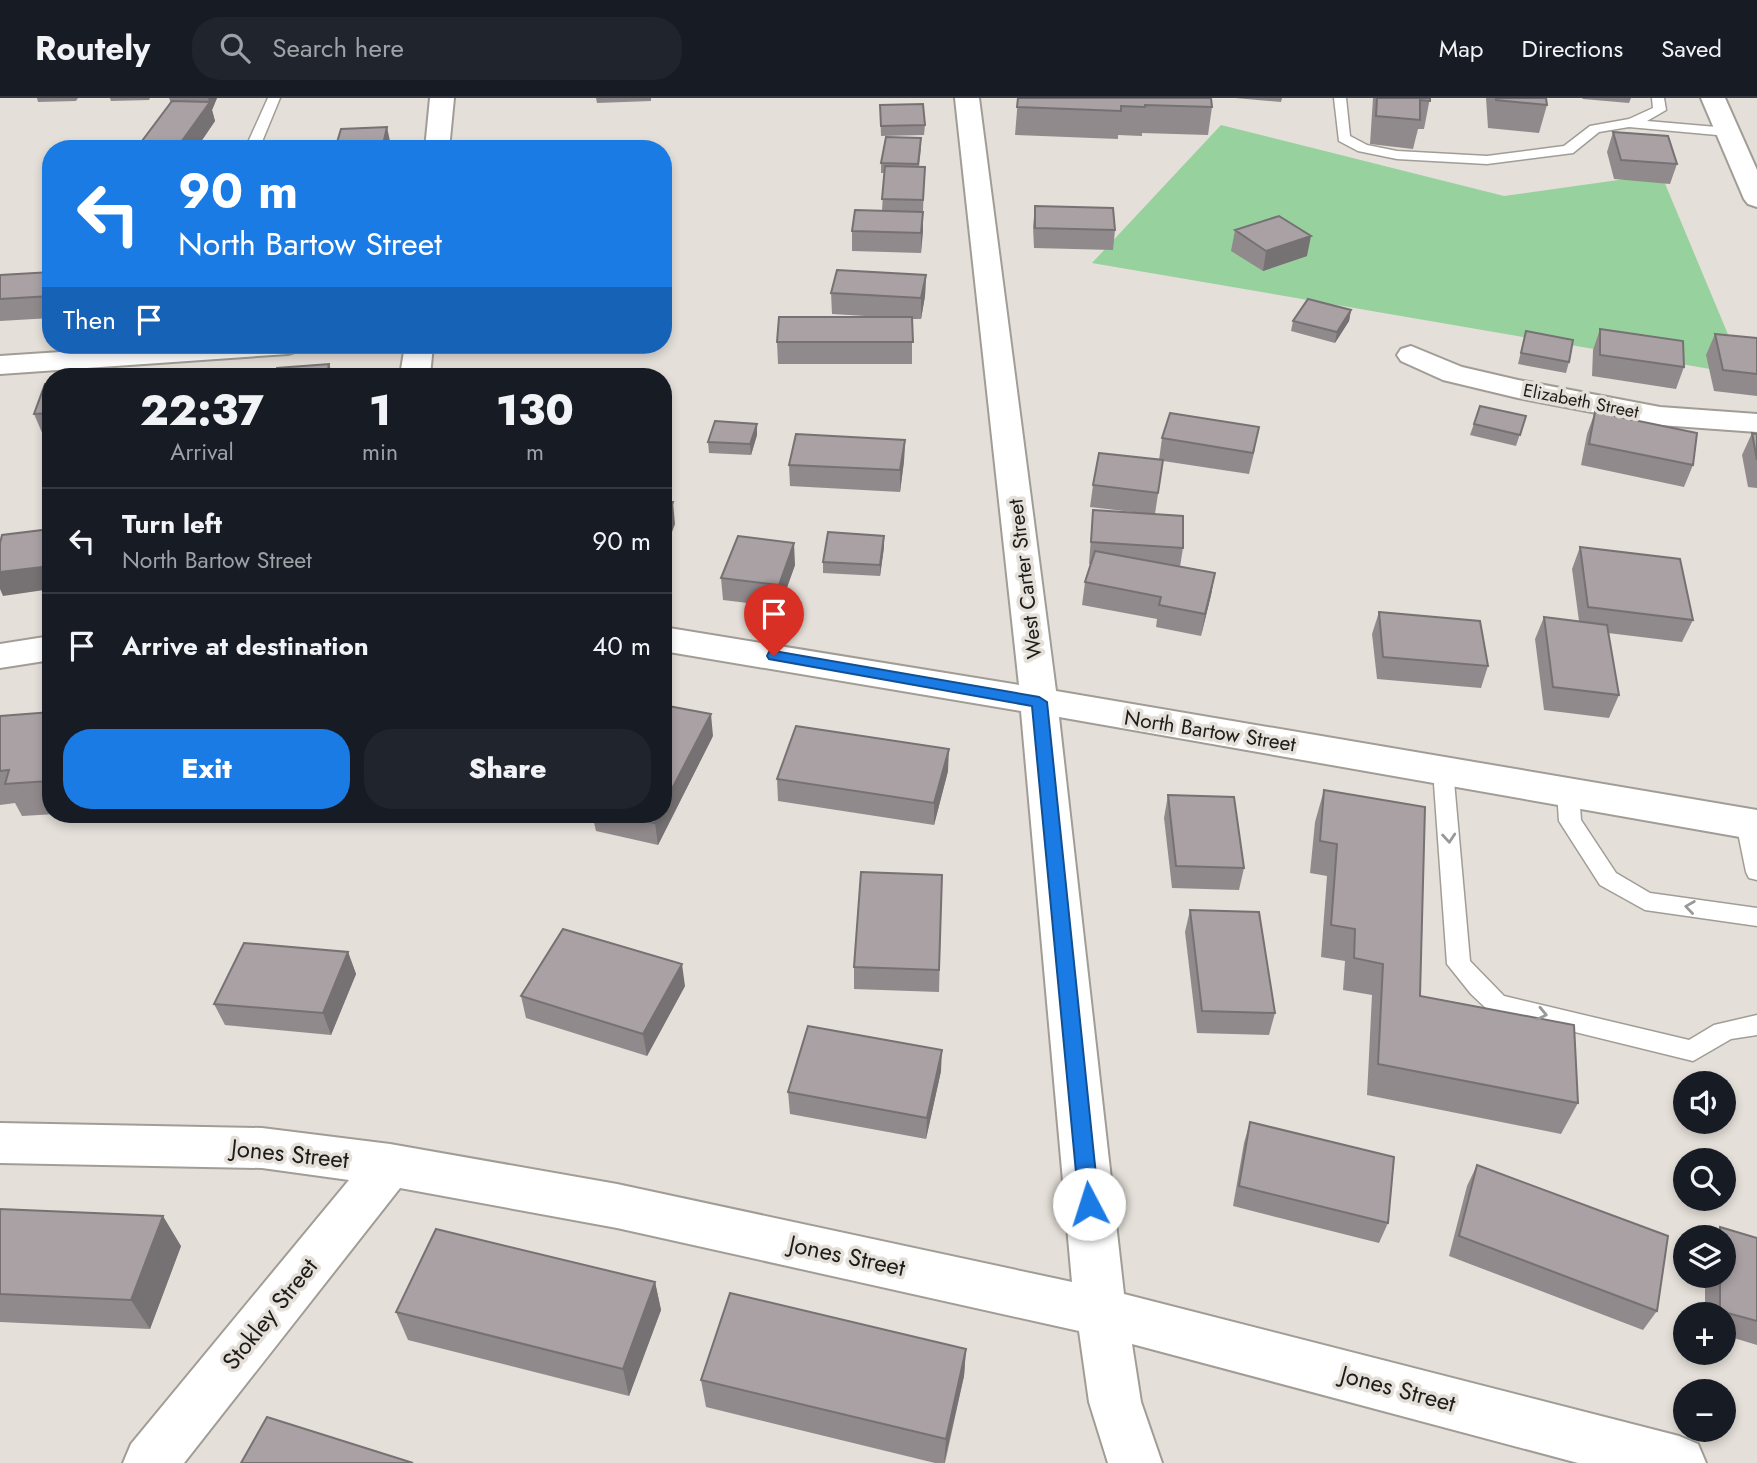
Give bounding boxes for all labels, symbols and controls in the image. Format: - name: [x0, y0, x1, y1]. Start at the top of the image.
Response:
- search box: [192, 17, 682, 80]
- text: Routely: [35, 25, 150, 72]
- icon: search: [216, 29, 254, 67]
- text: Search here: [272, 29, 404, 67]
- text: Map: [1439, 31, 1484, 66]
- text: Directions: [1522, 31, 1623, 66]
- text: Saved: [1661, 31, 1722, 66]
- text: 90 m: [178, 156, 298, 226]
- icon: left: [63, 168, 154, 259]
- text: North Bartow Street: [178, 221, 442, 267]
- text: Then: [63, 301, 116, 339]
- icon: arrive: [130, 301, 168, 339]
- street label: Elizabeth Street: [1521, 377, 1642, 425]
- text: 22:37: [140, 380, 264, 441]
- text: 1: [369, 380, 391, 441]
- text: 130: [496, 380, 574, 441]
- text: Arrival: [170, 435, 234, 469]
- text: min: [362, 435, 398, 469]
- text: m: [526, 435, 544, 469]
- street label: West Carter Street: [1000, 497, 1050, 661]
- text: Turn left: [122, 505, 222, 543]
- icon: left: [63, 522, 101, 560]
- text: 90 m: [592, 522, 651, 560]
- text: North Bartow Street: [122, 543, 312, 577]
- pin: [744, 584, 804, 656]
- icon: arrive: [755, 595, 793, 633]
- icon: arrive: [63, 627, 101, 665]
- text: Arrive at destination: [122, 627, 369, 665]
- text: 40 m: [592, 627, 651, 665]
- street label: North Bartow Street: [1122, 703, 1298, 759]
- button: Exit: [63, 729, 350, 809]
- button: Share: [364, 729, 651, 809]
- one-way arrow: [1441, 833, 1456, 844]
- one-way arrow: [1684, 900, 1695, 915]
- one-way arrow: [1536, 1006, 1548, 1021]
- map controls: [1673, 1071, 1736, 1442]
- button: sound: [1673, 1071, 1736, 1134]
- street label: Jones Street: [227, 1130, 351, 1177]
- button: search: [1673, 1148, 1736, 1211]
- position arrow: [1052, 1167, 1126, 1241]
- button: layers: [1673, 1225, 1736, 1288]
- street label: Jones Street: [783, 1226, 909, 1285]
- street label: Stokley Street: [213, 1250, 326, 1377]
- button: +: [1673, 1302, 1736, 1365]
- street label: Jones Street: [1334, 1356, 1460, 1421]
- button: −: [1673, 1379, 1736, 1442]

